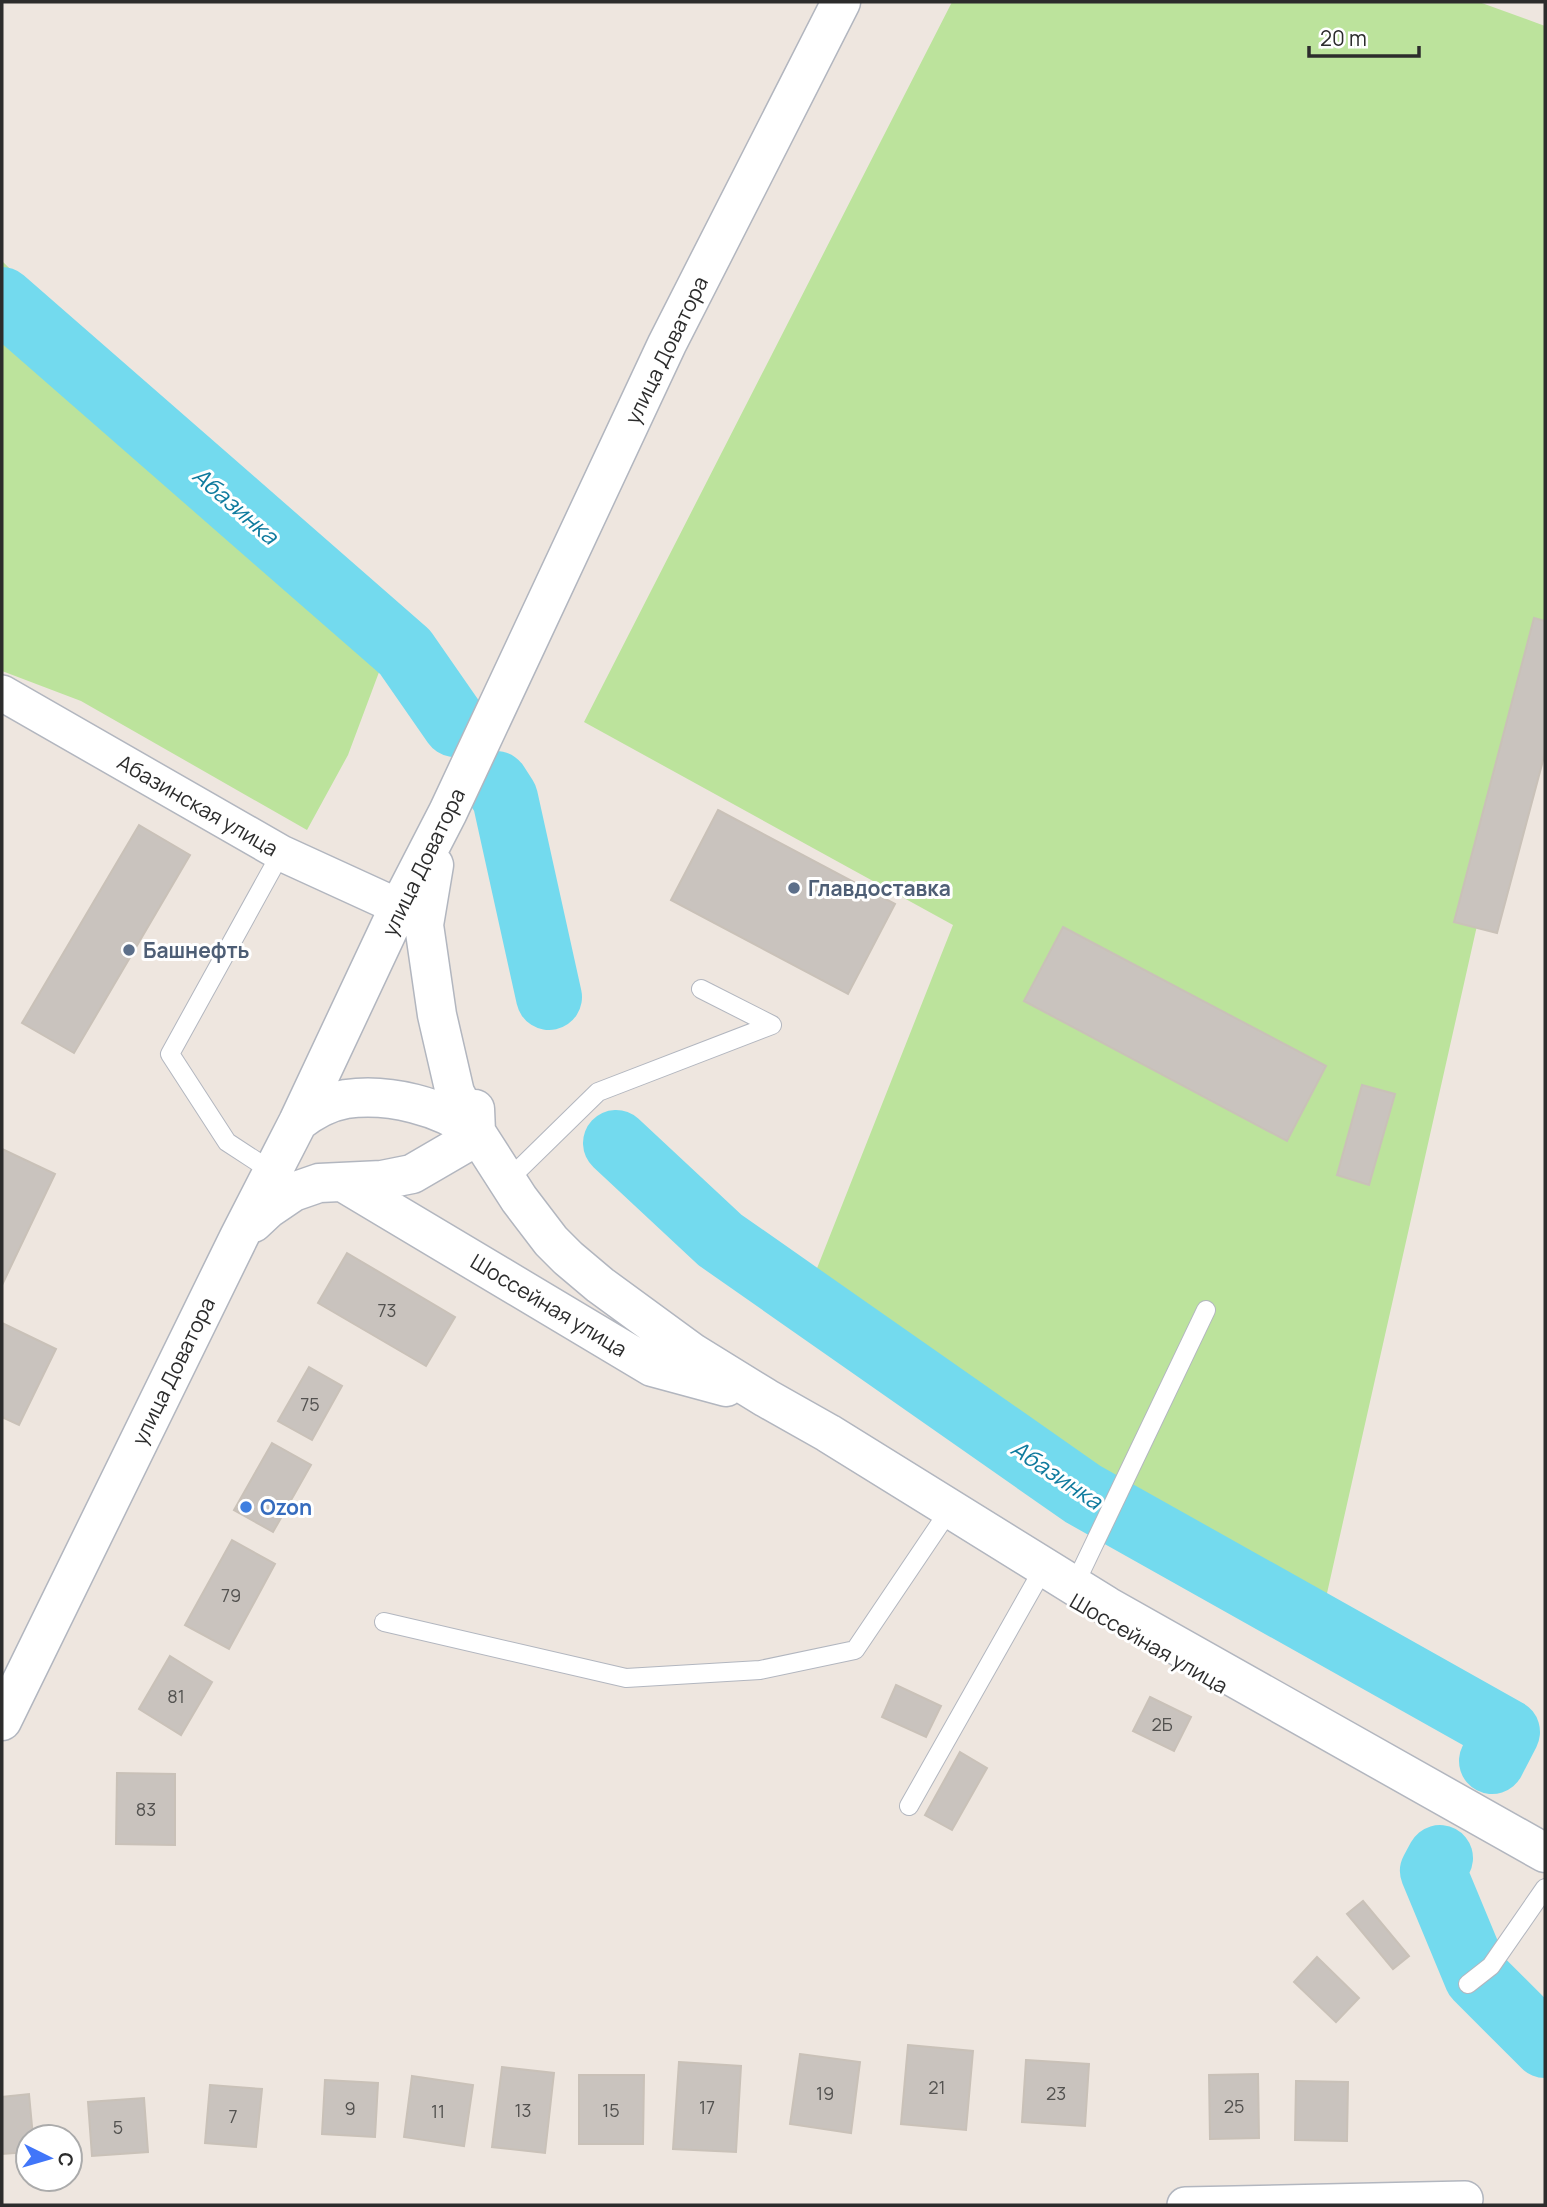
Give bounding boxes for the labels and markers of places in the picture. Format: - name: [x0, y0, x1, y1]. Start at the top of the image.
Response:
- place label: Главдоставка: [808, 874, 951, 902]
- marker: Главдоставка: [786, 880, 802, 896]
- place label: Башнефть: [143, 936, 250, 964]
- marker: Башнефть: [121, 942, 137, 958]
- place label: Ozon: [260, 1493, 312, 1521]
- marker: Ozon: [238, 1499, 254, 1515]

